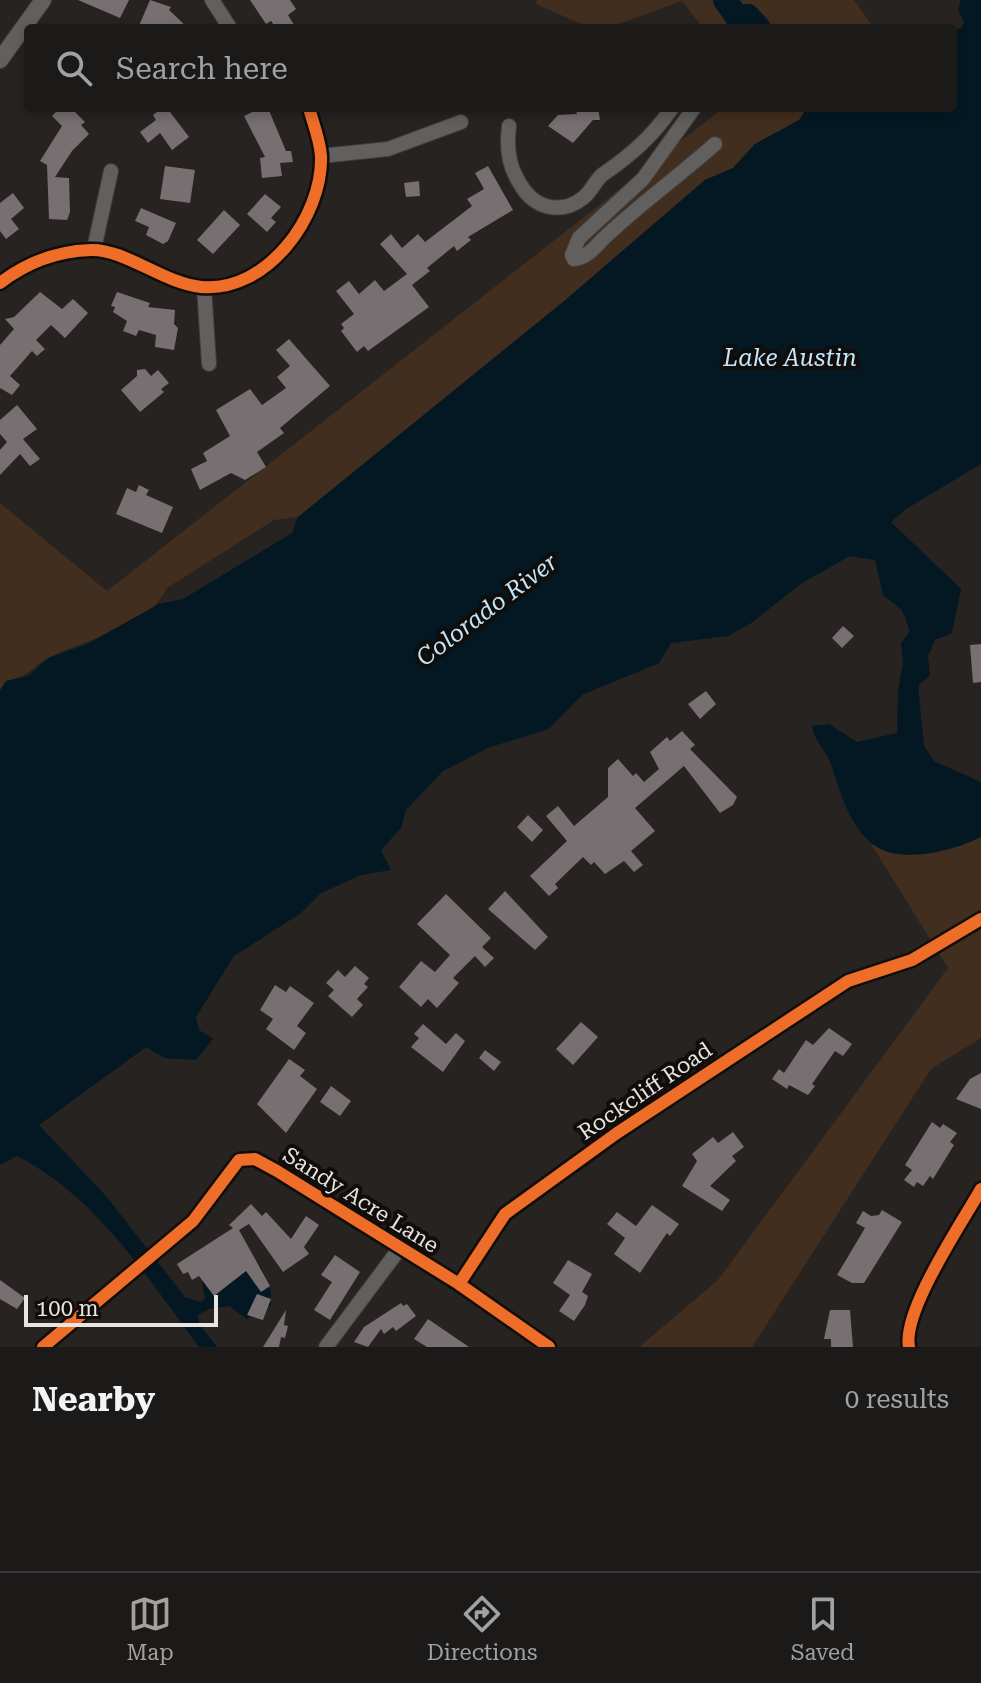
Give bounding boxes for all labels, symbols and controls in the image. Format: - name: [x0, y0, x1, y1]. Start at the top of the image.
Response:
- search box: [24, 24, 957, 112]
- icon: search: [52, 46, 96, 90]
- text: Search here: [116, 51, 288, 86]
- water label: Lake Austin: [722, 344, 857, 372]
- water label: Colorado River: [411, 548, 563, 672]
- street label: Rockcliff Road: [573, 1037, 717, 1145]
- street label: Sandy Acre Lane: [279, 1142, 443, 1258]
- scale bar: [24, 1291, 218, 1327]
- text: 100 m: [36, 1296, 99, 1321]
- text: Nearby: [32, 1379, 155, 1419]
- text: 0 results: [845, 1384, 949, 1414]
- tab: Map: [127, 1592, 174, 1665]
- tab: Directions: [427, 1592, 537, 1665]
- tab: Saved: [791, 1592, 854, 1665]

